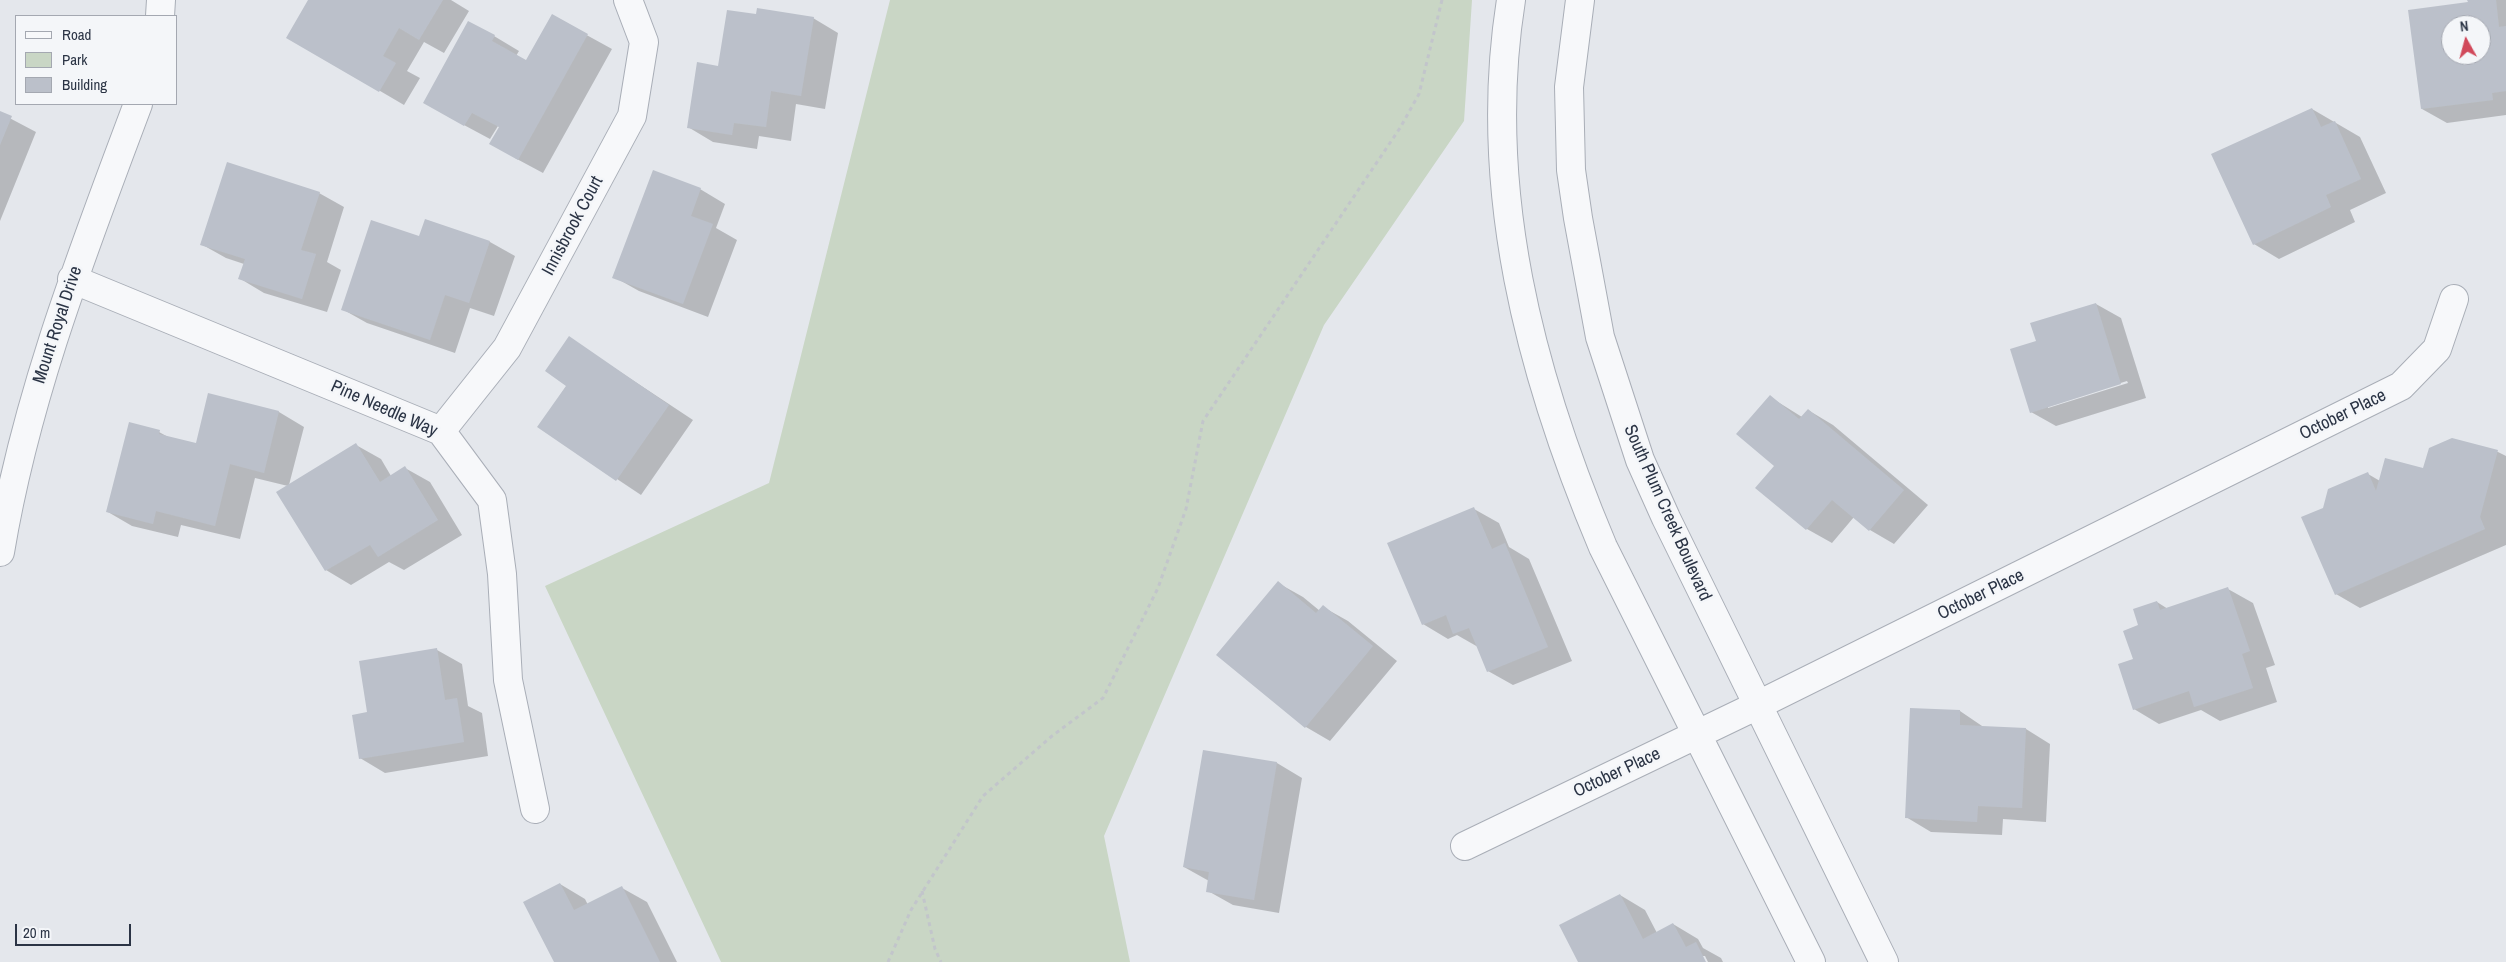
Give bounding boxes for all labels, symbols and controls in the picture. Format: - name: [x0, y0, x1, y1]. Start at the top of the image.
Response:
- legend: [15, 15, 178, 105]
- north arrow: [2441, 15, 2491, 65]
- text: N: [2459, 17, 2470, 36]
- text: Road: [62, 24, 91, 45]
- text: Park: [62, 49, 87, 70]
- text: Building: [62, 74, 107, 95]
- street label: Innisbrook Court: [538, 173, 608, 279]
- street label: Mount Royal Drive: [29, 264, 87, 386]
- street label: Pine Needle Way: [327, 376, 441, 442]
- street label: October Place: [2296, 385, 2390, 445]
- street label: South Plum Creek Boulevard: [1618, 422, 1716, 604]
- street label: October Place: [1934, 565, 2028, 625]
- street label: October Place: [1570, 743, 1664, 803]
- scale bar: [18, 914, 134, 946]
- text: 20 m: [23, 922, 50, 943]

